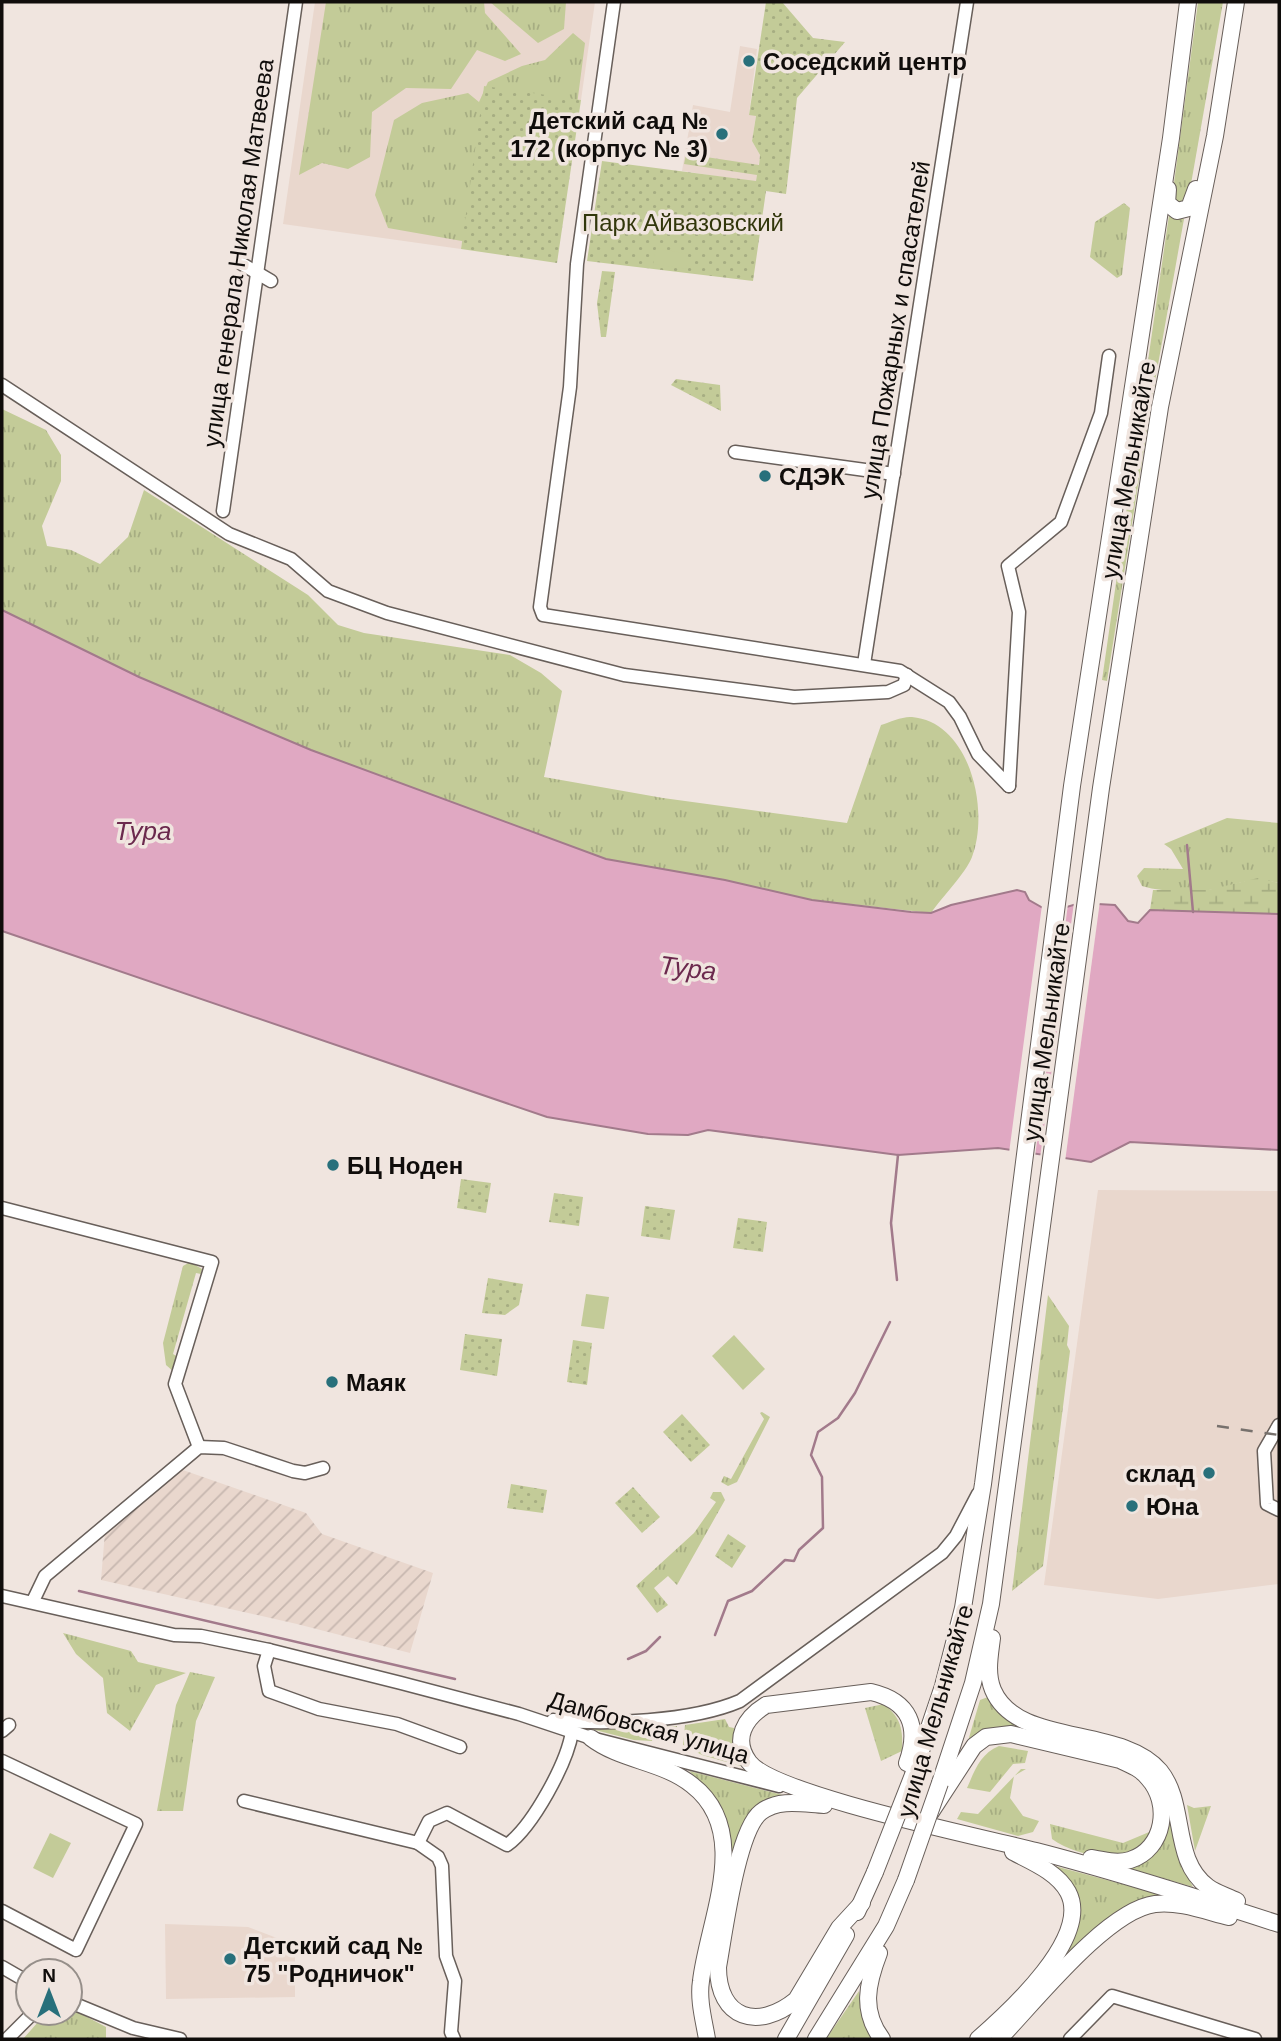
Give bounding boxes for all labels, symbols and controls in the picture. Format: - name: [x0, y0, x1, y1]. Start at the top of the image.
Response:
- place label: Соседский центр: [763, 48, 967, 75]
- marker: Соседский центр: [741, 53, 757, 69]
- street label: улица генерала Николая Матвеева: [197, 56, 279, 449]
- place label: Детский сад № 172 (корпус № 3): [510, 107, 708, 162]
- marker: Детский сад № 172 (корпус № 3): [714, 126, 730, 142]
- street label: улица Пожарных и спасателей: [855, 159, 935, 501]
- park label: Парк Айвазовский: [582, 209, 784, 236]
- street label: улица Мельникайте: [1096, 359, 1160, 581]
- place label: СДЭК: [779, 463, 845, 490]
- marker: СДЭК: [757, 468, 773, 484]
- water label: Тура: [115, 816, 171, 846]
- street label: улица Мельникайте: [1017, 921, 1075, 1143]
- water label: Тура: [658, 950, 718, 986]
- place label: БЦ Ноден: [347, 1152, 463, 1179]
- marker: БЦ Ноден: [325, 1157, 341, 1173]
- place label: Маяк: [346, 1369, 407, 1396]
- marker: Маяк: [324, 1374, 340, 1390]
- place label: склад: [1126, 1460, 1195, 1487]
- marker: склад: [1201, 1465, 1217, 1481]
- place label: Юна: [1146, 1493, 1199, 1520]
- marker: Юна: [1124, 1498, 1140, 1514]
- street label: улица Мельникайте: [892, 1601, 978, 1821]
- street label: Дамбовская улица: [546, 1685, 753, 1769]
- place label: Детский сад № 75 "Родничок": [244, 1932, 423, 1987]
- marker: Детский сад № 75 "Родничок": [222, 1951, 238, 1967]
- north arrow: [14, 1957, 84, 2027]
- text: N: [42, 1965, 56, 1986]

